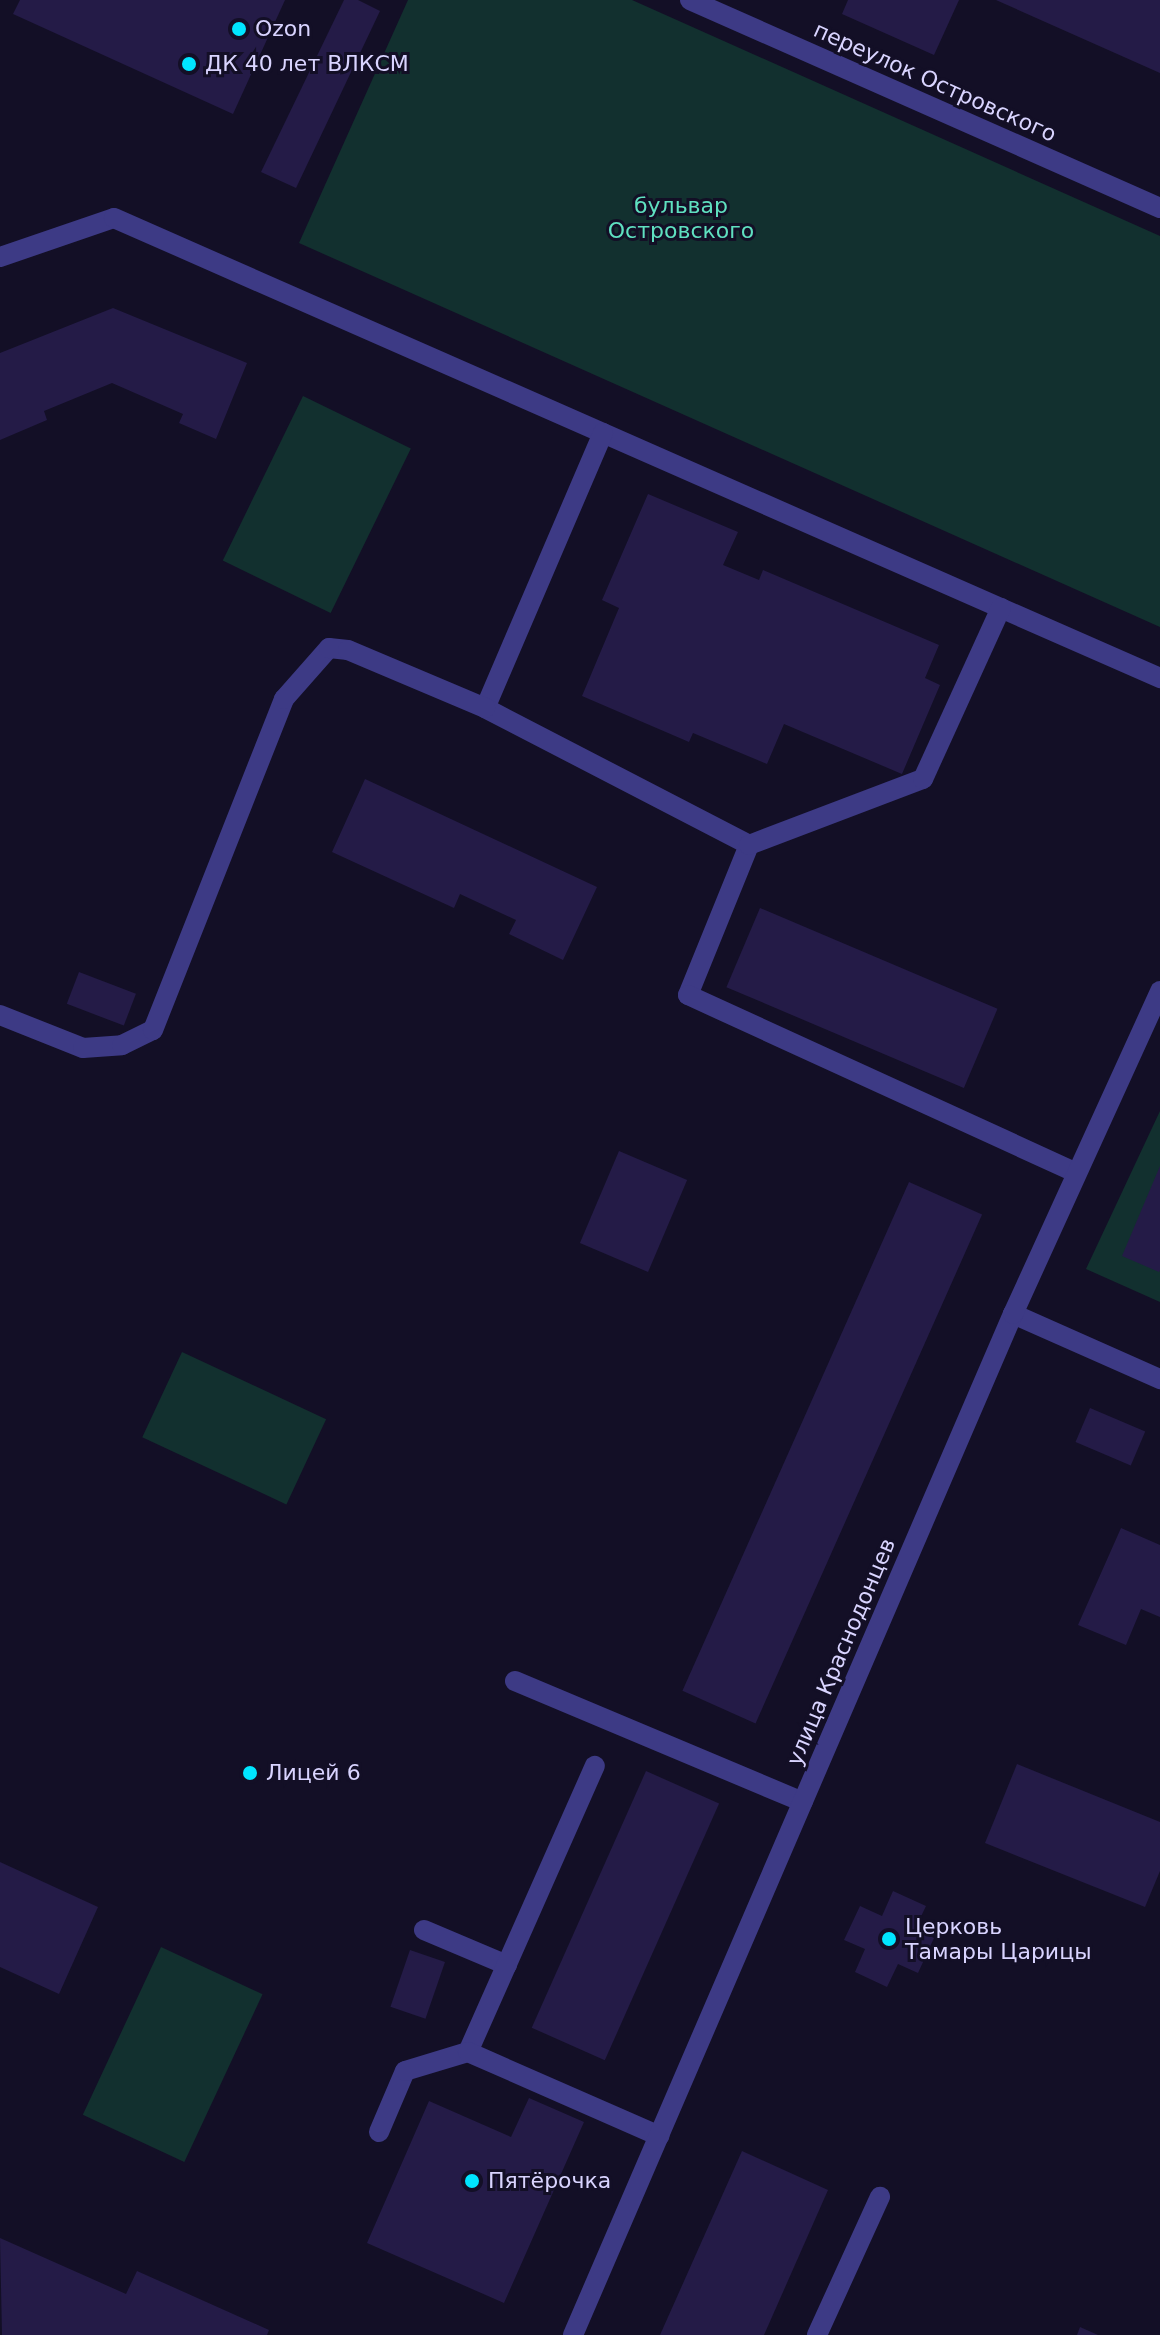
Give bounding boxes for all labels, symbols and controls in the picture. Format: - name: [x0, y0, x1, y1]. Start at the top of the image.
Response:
- place label: Ozon: [255, 16, 311, 42]
- street label: переулок Островского: [810, 17, 1060, 147]
- marker: Ozon: [230, 20, 248, 38]
- place label: ДК 40 лет ВЛКСМ: [205, 51, 409, 77]
- marker: ДК 40 лет ВЛКСМ: [180, 55, 198, 73]
- park label: бульвар Островского: [608, 192, 754, 244]
- street label: улица Краснодонцев: [781, 1534, 901, 1770]
- place label: Лицей 6: [266, 1760, 361, 1786]
- marker: Лицей 6: [241, 1764, 259, 1782]
- place label: Церковь Тамары Царицы: [905, 1913, 1091, 1964]
- marker: Церковь Тамары Царицы: [880, 1930, 898, 1948]
- place label: Пятёрочка: [488, 2168, 611, 2194]
- marker: Пятёрочка: [463, 2172, 481, 2190]

